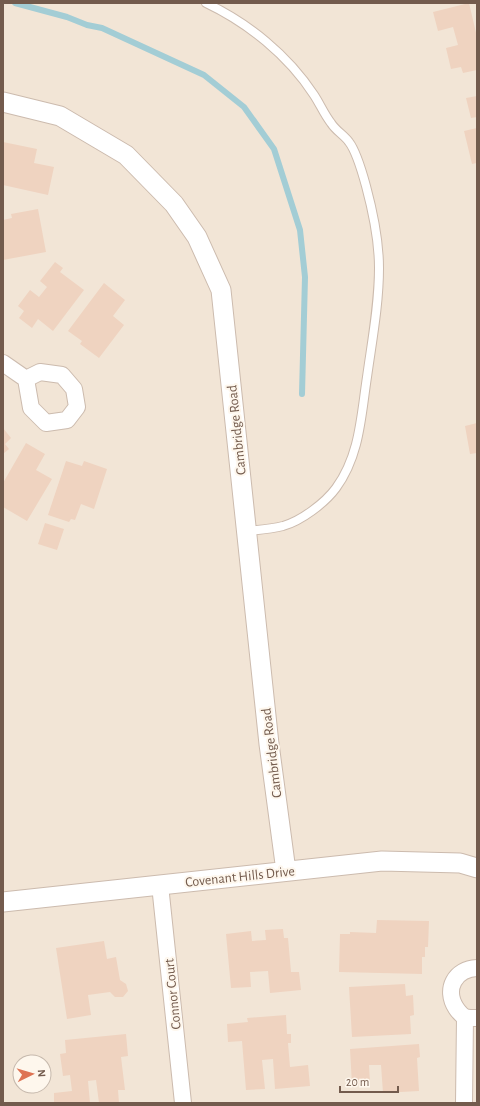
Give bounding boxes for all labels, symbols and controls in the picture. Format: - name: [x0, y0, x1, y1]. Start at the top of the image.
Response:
- street label: Cambridge Road: [225, 384, 249, 476]
- street label: Cambridge Road: [260, 707, 284, 799]
- street label: Covenant Hills Drive: [185, 864, 295, 890]
- street label: Connor Court: [162, 957, 184, 1030]
- north arrow: [12, 1054, 52, 1094]
- scale bar: [340, 1068, 398, 1094]
- text: N: [36, 1069, 47, 1077]
- text: 20 m: [346, 1076, 369, 1088]

